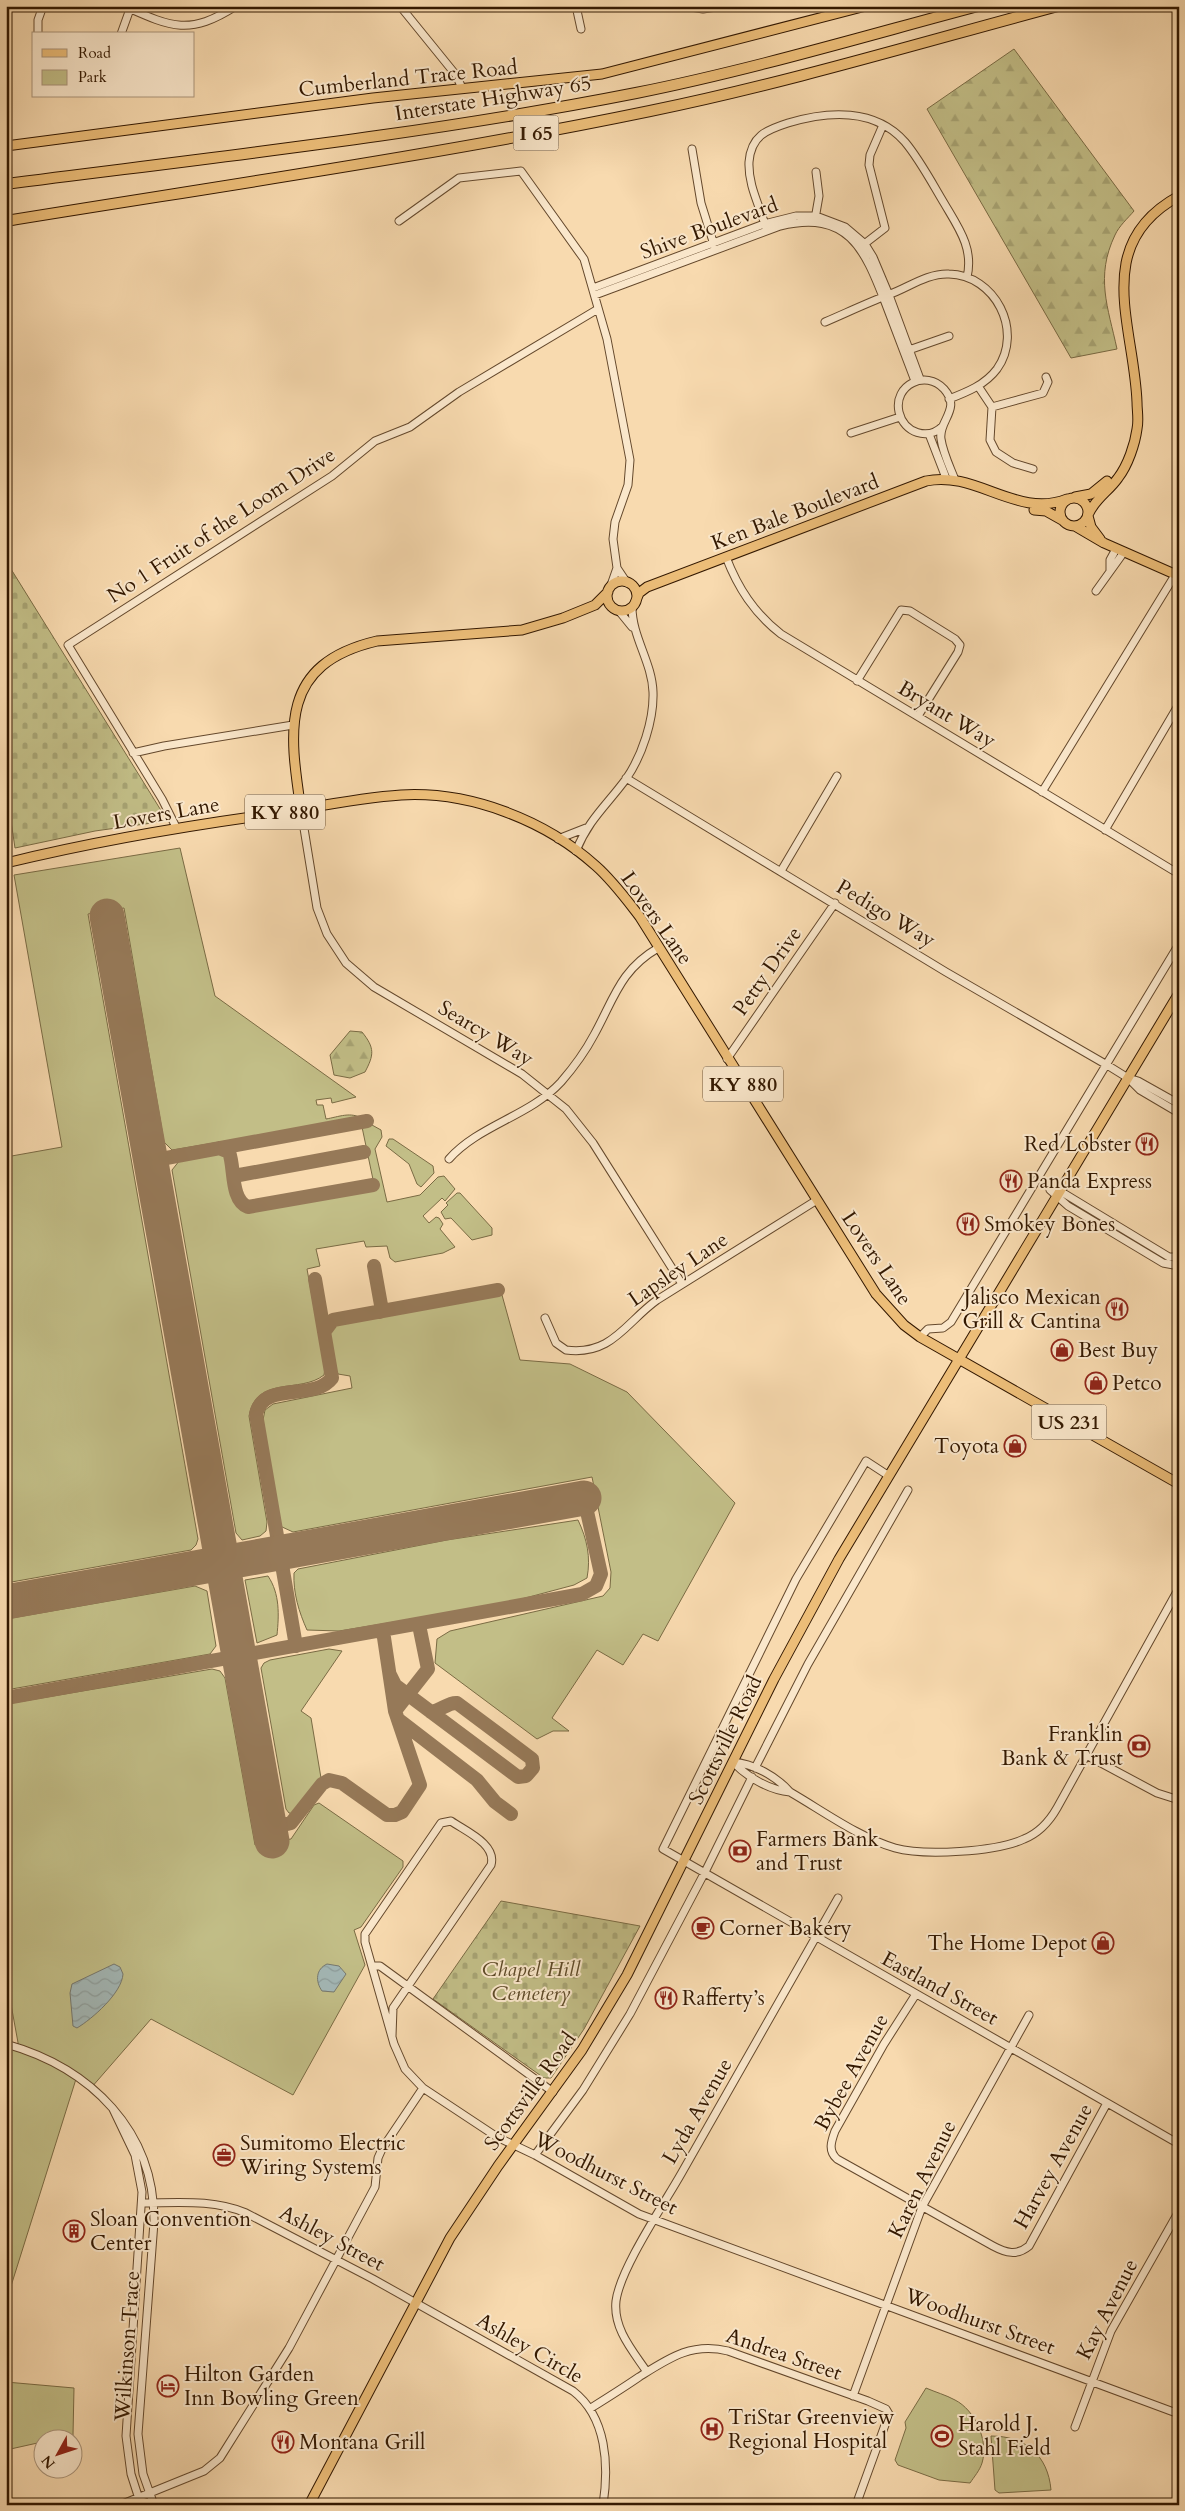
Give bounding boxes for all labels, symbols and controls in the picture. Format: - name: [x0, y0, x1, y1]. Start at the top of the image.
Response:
- legend: [32, 32, 195, 98]
- text: Road: [78, 43, 111, 63]
- street label: Cumberland Trace Road: [297, 53, 519, 104]
- text: Park: [78, 67, 107, 87]
- street label: Interstate Highway 65: [393, 69, 593, 128]
- road number: I 65: [514, 116, 558, 150]
- street label: Shive Boulevard: [636, 190, 782, 267]
- street label: No 1 Fruit of the Loom Drive: [101, 441, 341, 610]
- street label: Ken Bale Boulevard: [707, 467, 883, 558]
- street label: Bryant Way: [892, 674, 1001, 755]
- street label: Lovers Lane: [110, 790, 222, 837]
- road number: KY 880: [245, 794, 325, 830]
- street label: Lovers Lane: [614, 866, 699, 971]
- street label: Pedigo Way: [831, 872, 941, 954]
- street label: Petty Drive: [726, 921, 809, 1022]
- street label: Searcy Way: [433, 994, 539, 1073]
- road number: KY 880: [703, 1066, 783, 1102]
- place label: Red Lobster: [1024, 1130, 1131, 1159]
- restaurant icon: Red Lobster: [1135, 1132, 1159, 1156]
- place label: Panda Express: [1027, 1167, 1152, 1196]
- restaurant icon: Panda Express: [999, 1169, 1023, 1193]
- street label: Lovers Lane: [834, 1205, 919, 1311]
- place label: Smokey Bones: [984, 1210, 1115, 1239]
- restaurant icon: Smokey Bones: [956, 1212, 980, 1236]
- street label: Lapsley Lane: [623, 1225, 734, 1314]
- place label: Jalisco Mexican Grill & Cantina: [961, 1283, 1101, 1336]
- restaurant icon: Jalisco Mexican Grill & Cantina: [1105, 1297, 1129, 1321]
- place label: Best Buy: [1078, 1336, 1158, 1365]
- shop icon: Best Buy: [1050, 1338, 1074, 1362]
- place label: Petco: [1112, 1369, 1162, 1398]
- shop icon: Petco: [1084, 1371, 1108, 1395]
- road number: US 231: [1032, 1404, 1106, 1440]
- place label: Toyota: [934, 1432, 999, 1461]
- shop icon: Toyota: [1003, 1434, 1027, 1458]
- street label: Scottsville Road: [682, 1671, 769, 1810]
- place label: Franklin Bank & Trust: [1001, 1720, 1123, 1773]
- bank icon: Franklin Bank & Trust: [1127, 1734, 1151, 1758]
- place label: Farmers Bank and Trust: [756, 1825, 880, 1878]
- bank icon: Farmers Bank and Trust: [728, 1839, 752, 1863]
- place label: Corner Bakery: [719, 1914, 852, 1943]
- cafe icon: Corner Bakery: [691, 1916, 715, 1940]
- place label: The Home Depot: [927, 1929, 1087, 1958]
- shop icon: The Home Depot: [1091, 1931, 1115, 1955]
- street label: Eastland Street: [876, 1944, 1004, 2033]
- park label: Chapel Hill Cemetery: [482, 1955, 582, 2008]
- place label: Rafferty’s: [682, 1984, 765, 2013]
- restaurant icon: Rafferty’s: [654, 1986, 678, 2010]
- street label: Bybee Avenue: [807, 2009, 895, 2136]
- street label: Scottsville Road: [477, 2026, 583, 2157]
- street label: Lyda Avenue: [655, 2053, 739, 2170]
- street label: Harvey Avenue: [1007, 2098, 1100, 2234]
- street label: Karen Avenue: [881, 2116, 963, 2243]
- street label: Woodhurst Street: [528, 2124, 683, 2222]
- place label: Sumitomo Electric Wiring Systems: [239, 2129, 406, 2182]
- office icon: Sumitomo Electric Wiring Systems: [212, 2143, 236, 2167]
- street label: Ashley Street: [274, 2198, 390, 2279]
- place label: Sloan Convention Center: [90, 2205, 251, 2258]
- building icon: Sloan Convention Center: [62, 2219, 86, 2243]
- street label: Kay Avenue: [1070, 2254, 1145, 2365]
- street label: Wilkinson Trace: [108, 2270, 147, 2423]
- street label: Woodhurst Street: [900, 2281, 1059, 2362]
- street label: Ashley Circle: [471, 2306, 589, 2391]
- street label: Andrea Street: [722, 2321, 846, 2388]
- place label: Hilton Garden Inn Bowling Green: [184, 2360, 359, 2413]
- hotel icon: Hilton Garden Inn Bowling Green: [156, 2374, 180, 2398]
- place label: TriStar Greenview Regional Hospital: [728, 2403, 895, 2456]
- place label: Harold J. Stahl Field: [958, 2410, 1051, 2463]
- hospital icon: TriStar Greenview Regional Hospital: [700, 2417, 724, 2441]
- sports icon: Harold J. Stahl Field: [930, 2424, 954, 2448]
- north arrow: [32, 2428, 82, 2478]
- place label: Montana Grill: [299, 2428, 425, 2457]
- restaurant icon: Montana Grill: [271, 2430, 295, 2454]
- text: N: [37, 2451, 60, 2473]

